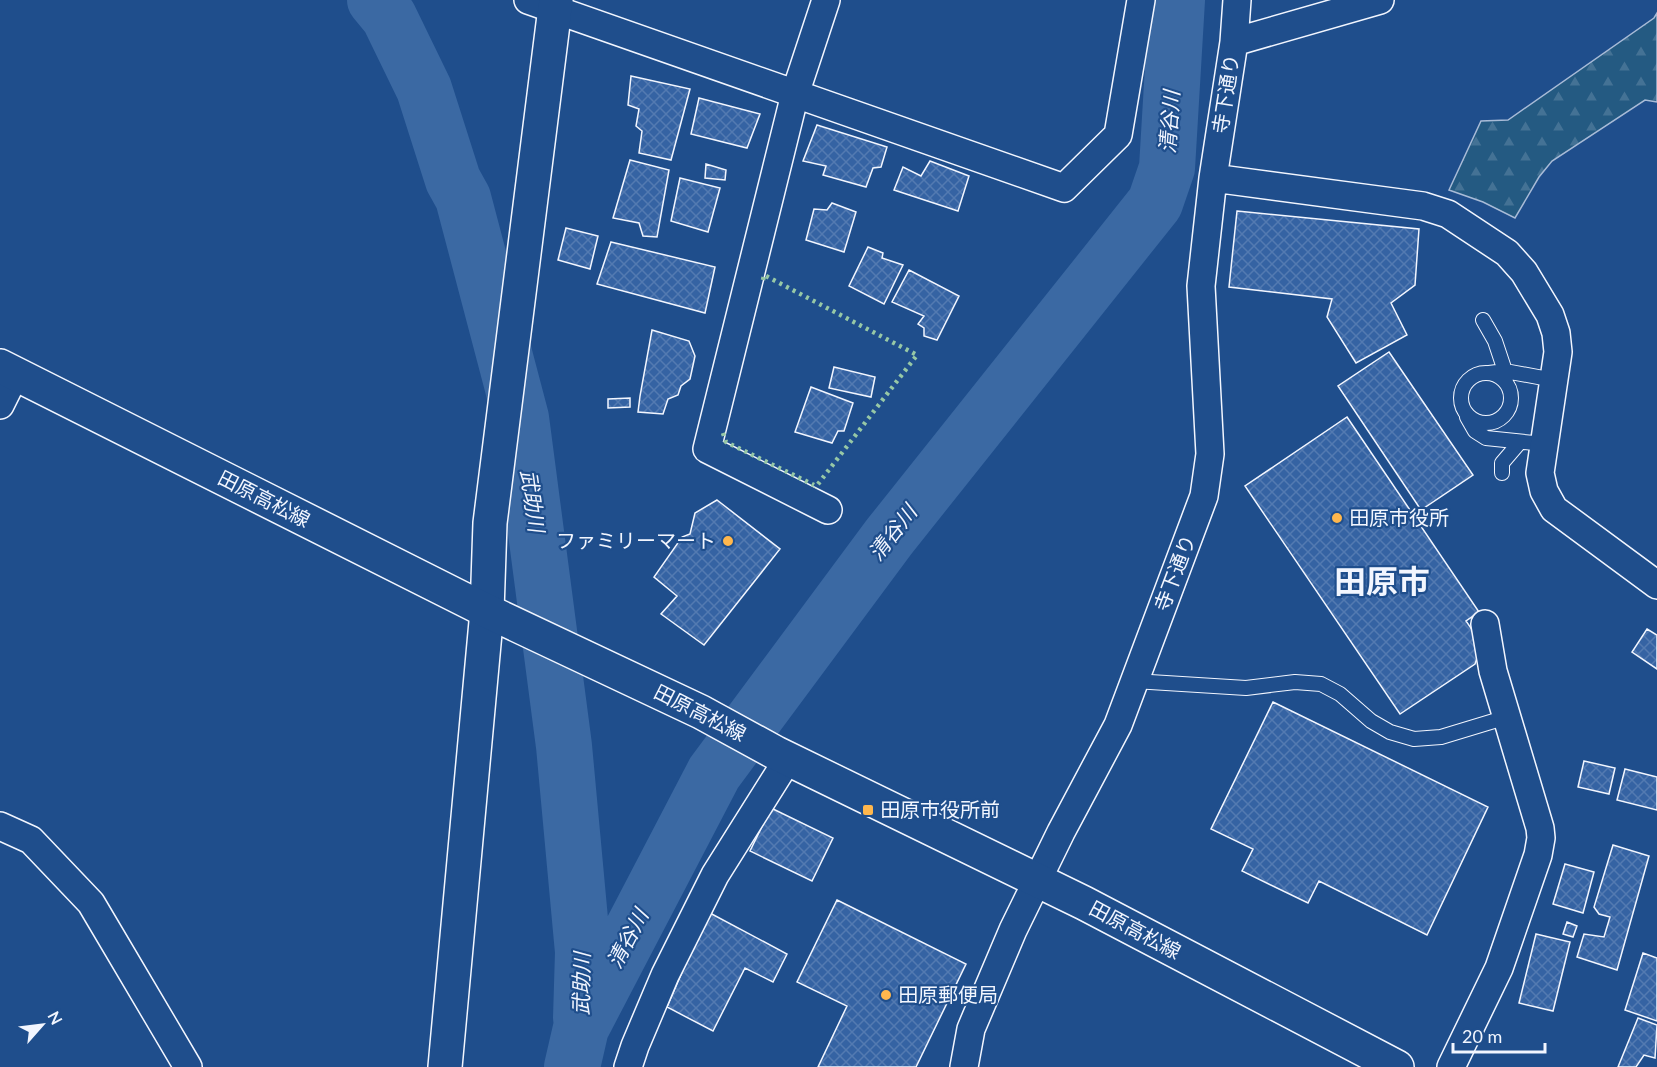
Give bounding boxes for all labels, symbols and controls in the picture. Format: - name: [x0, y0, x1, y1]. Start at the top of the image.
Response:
- street label: 寺下通り: [1207, 52, 1243, 135]
- water label: 清谷川: [1154, 88, 1183, 154]
- street label: 田原高松線: [214, 465, 314, 532]
- water label: 武助川: [517, 468, 551, 536]
- water label: 清谷川: [863, 498, 922, 565]
- place label: 田原市役所: [1349, 505, 1449, 529]
- marker: 田原市役所: [1330, 511, 1344, 525]
- place label: ファミリーマート: [556, 528, 716, 552]
- street label: 寺下通り: [1149, 531, 1200, 614]
- marker: ファミリーマート: [721, 534, 735, 548]
- district label: 田原市: [1334, 561, 1430, 600]
- street label: 田原高松線: [650, 679, 750, 746]
- place label: 田原市役所前: [880, 797, 1000, 821]
- marker: 田原市役所前: [861, 803, 875, 817]
- street label: 田原高松線: [1086, 895, 1185, 963]
- water label: 清谷川: [601, 903, 653, 972]
- water label: 武助川: [567, 950, 594, 1016]
- place label: 田原郵便局: [898, 982, 998, 1006]
- marker: 田原郵便局: [879, 988, 893, 1002]
- north arrow: [12, 995, 72, 1055]
- text: N: [44, 1008, 67, 1028]
- scale bar: [1453, 1016, 1544, 1054]
- text: 20 m: [1462, 1025, 1502, 1047]

